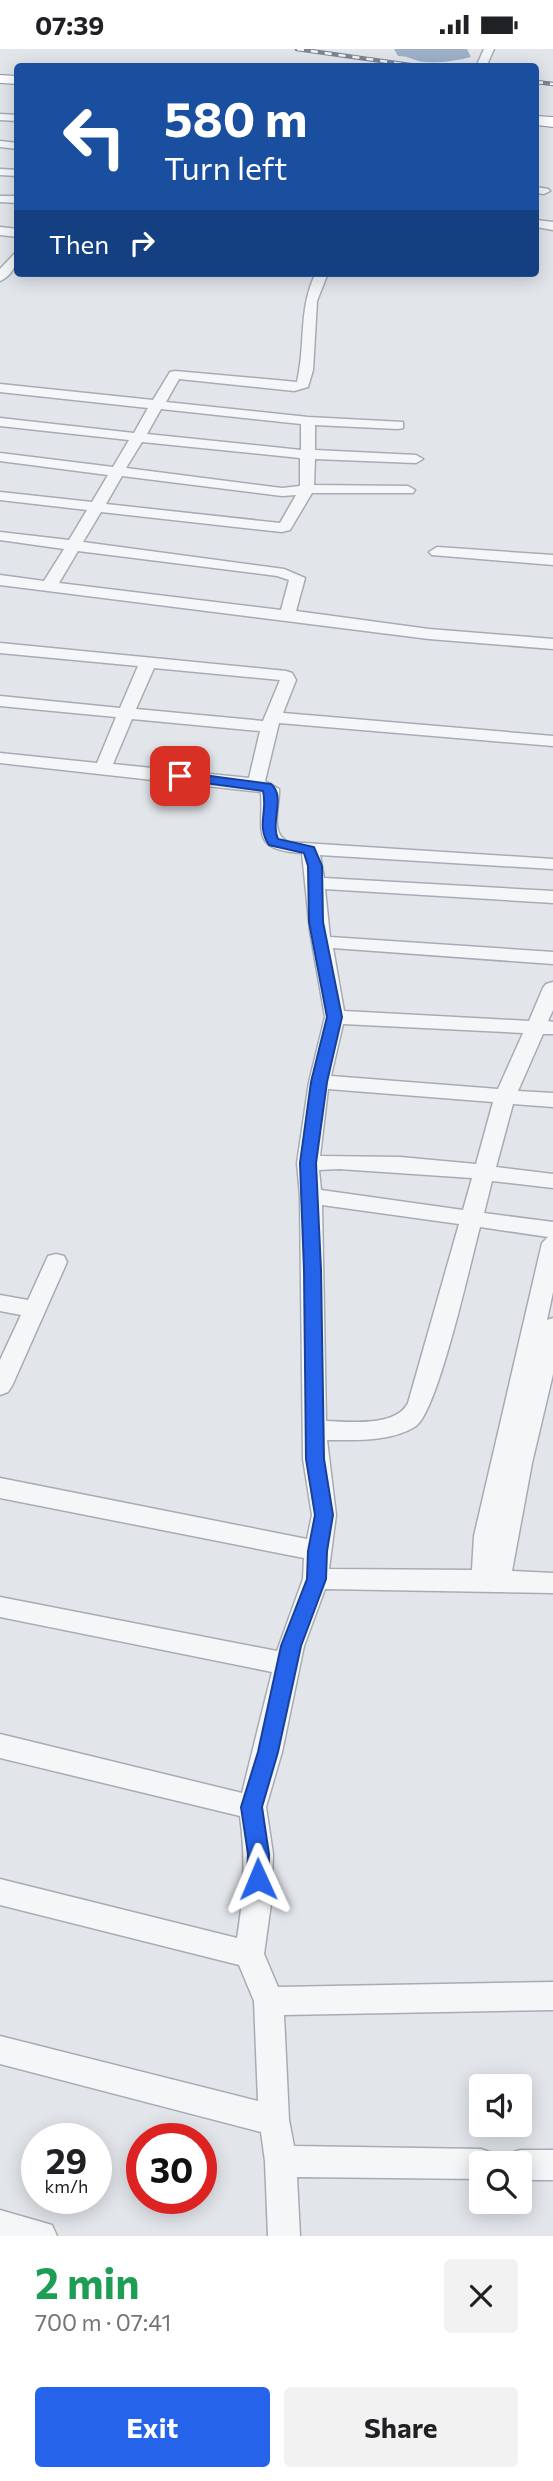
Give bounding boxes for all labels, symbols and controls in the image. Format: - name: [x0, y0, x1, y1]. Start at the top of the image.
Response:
- text: 07:39: [35, 9, 104, 40]
- text: 580 m: [164, 87, 308, 147]
- icon: left: [49, 91, 140, 182]
- text: Turn left: [164, 147, 288, 187]
- icon: right: [123, 224, 161, 262]
- text: Then: [49, 228, 109, 259]
- pin: [150, 746, 210, 806]
- icon: arrive: [161, 757, 199, 795]
- position arrow: [221, 1842, 295, 1916]
- map controls: [469, 2074, 532, 2214]
- button: sound: [469, 2074, 532, 2137]
- speed limit sign: 30: [126, 2123, 217, 2214]
- text: 29: [46, 2138, 87, 2181]
- button: search: [469, 2151, 532, 2214]
- text: km/h: [45, 2175, 88, 2197]
- text: 2 min: [35, 2256, 140, 2308]
- button: close: [444, 2259, 518, 2333]
- text: 700 m · 07:41: [35, 2308, 171, 2336]
- button: Exit: [35, 2387, 270, 2467]
- button: Share: [284, 2387, 518, 2467]

